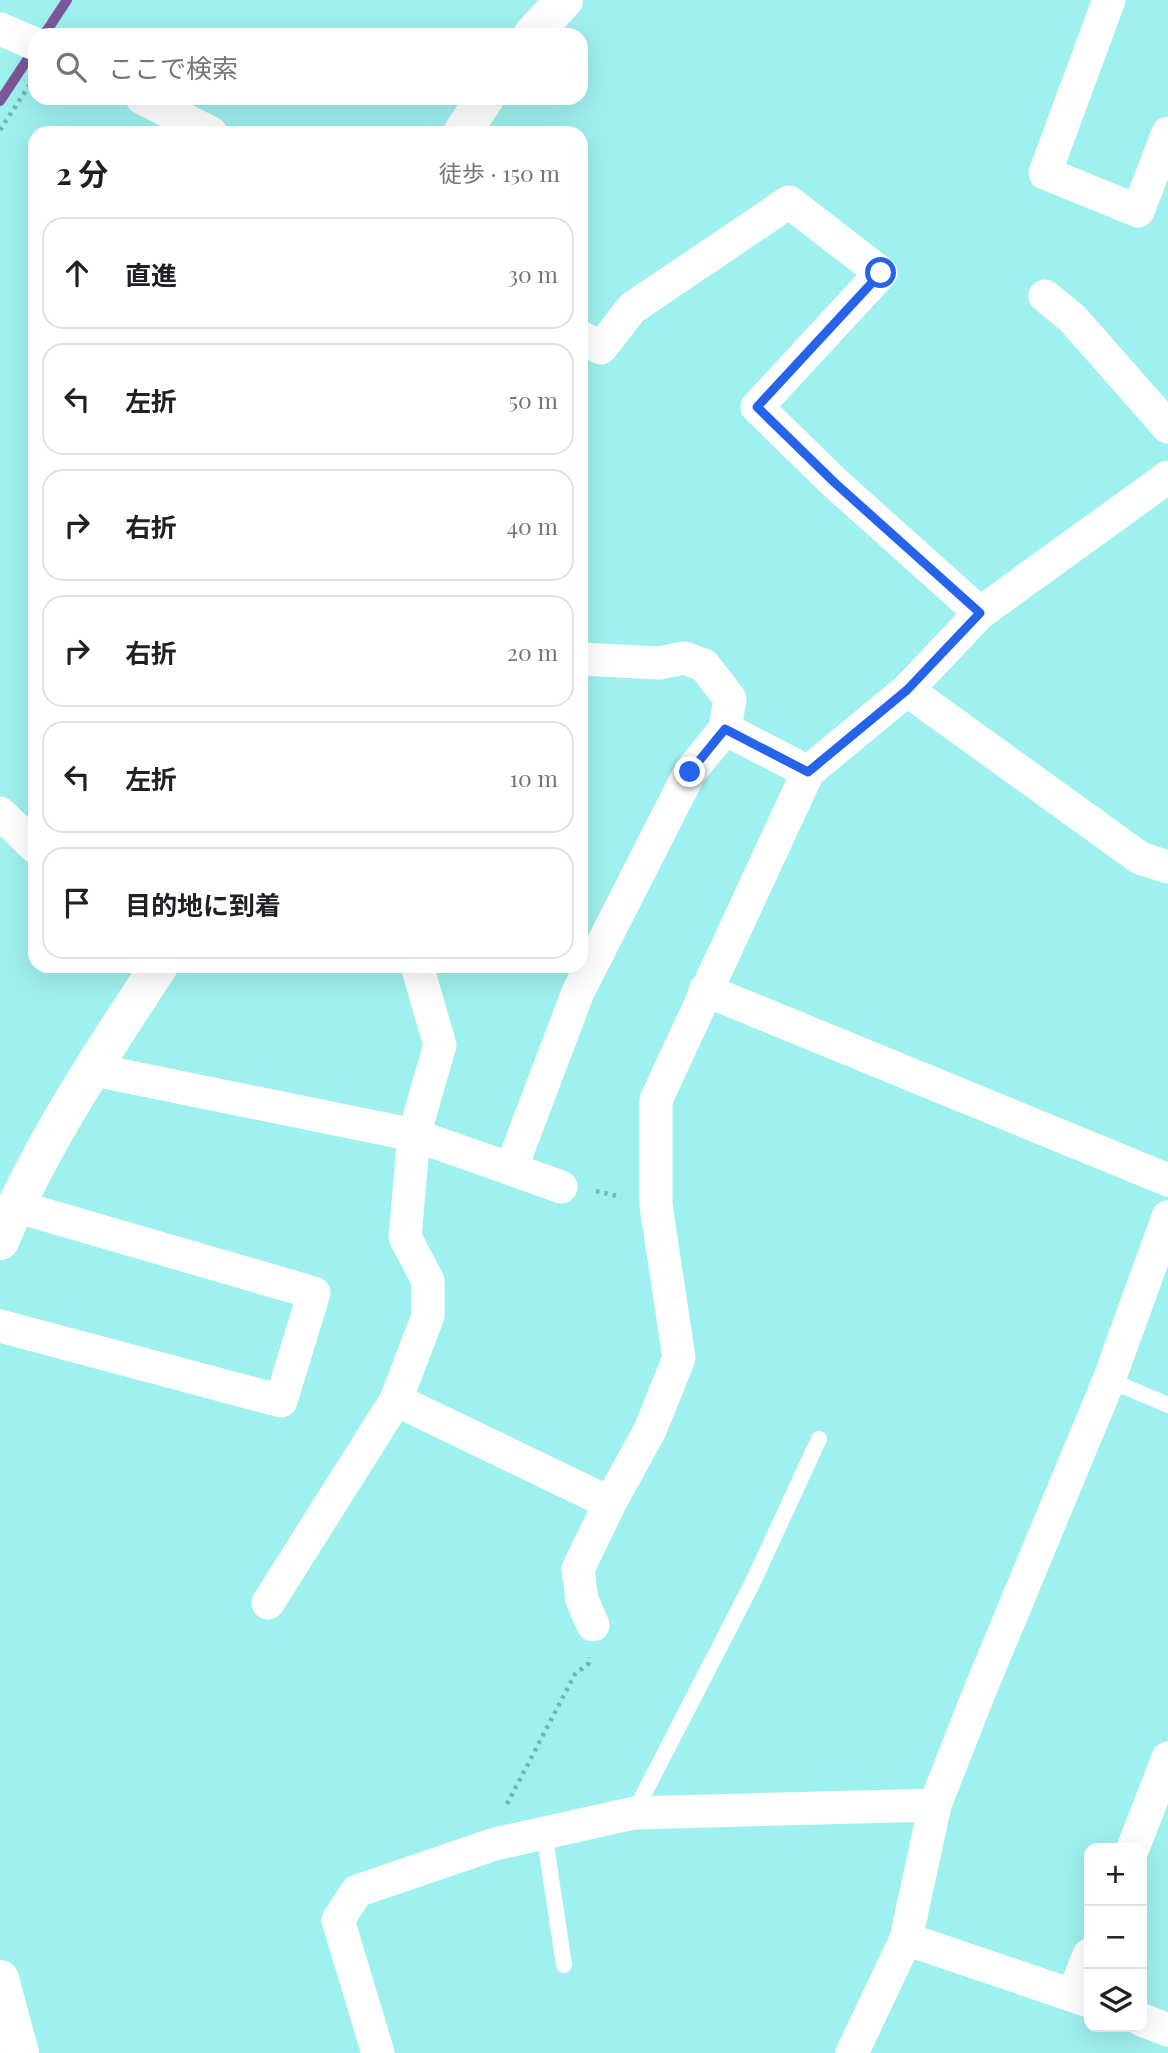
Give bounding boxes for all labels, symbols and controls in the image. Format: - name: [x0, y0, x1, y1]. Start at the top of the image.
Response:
- search box: [28, 28, 588, 105]
- icon: search: [52, 48, 90, 86]
- text: ここで検索: [108, 50, 238, 85]
- text: 2 分: [56, 153, 108, 193]
- text: 徒歩 · 150 m: [439, 157, 560, 188]
- icon: ahead: [58, 254, 96, 292]
- text: 直進: [125, 257, 177, 292]
- route start: [865, 257, 896, 288]
- text: 30 m: [508, 258, 558, 289]
- icon: left: [58, 380, 96, 418]
- text: 左折: [125, 383, 177, 418]
- text: 50 m: [509, 384, 558, 415]
- icon: right: [58, 506, 96, 544]
- text: 右折: [125, 509, 177, 544]
- text: 40 m: [507, 510, 558, 541]
- icon: right: [58, 632, 96, 670]
- text: 右折: [125, 635, 177, 670]
- text: 20 m: [507, 636, 558, 667]
- route end: [674, 756, 705, 787]
- icon: left: [58, 758, 96, 796]
- text: 左折: [125, 761, 177, 796]
- text: 10 m: [510, 762, 558, 793]
- icon: arrive: [58, 884, 96, 922]
- text: 目的地に到着: [125, 887, 281, 922]
- map controls: [1084, 1843, 1147, 2032]
- button: +: [1084, 1843, 1147, 1906]
- button: −: [1084, 1906, 1147, 1969]
- button: layers: [1084, 1969, 1147, 2032]

